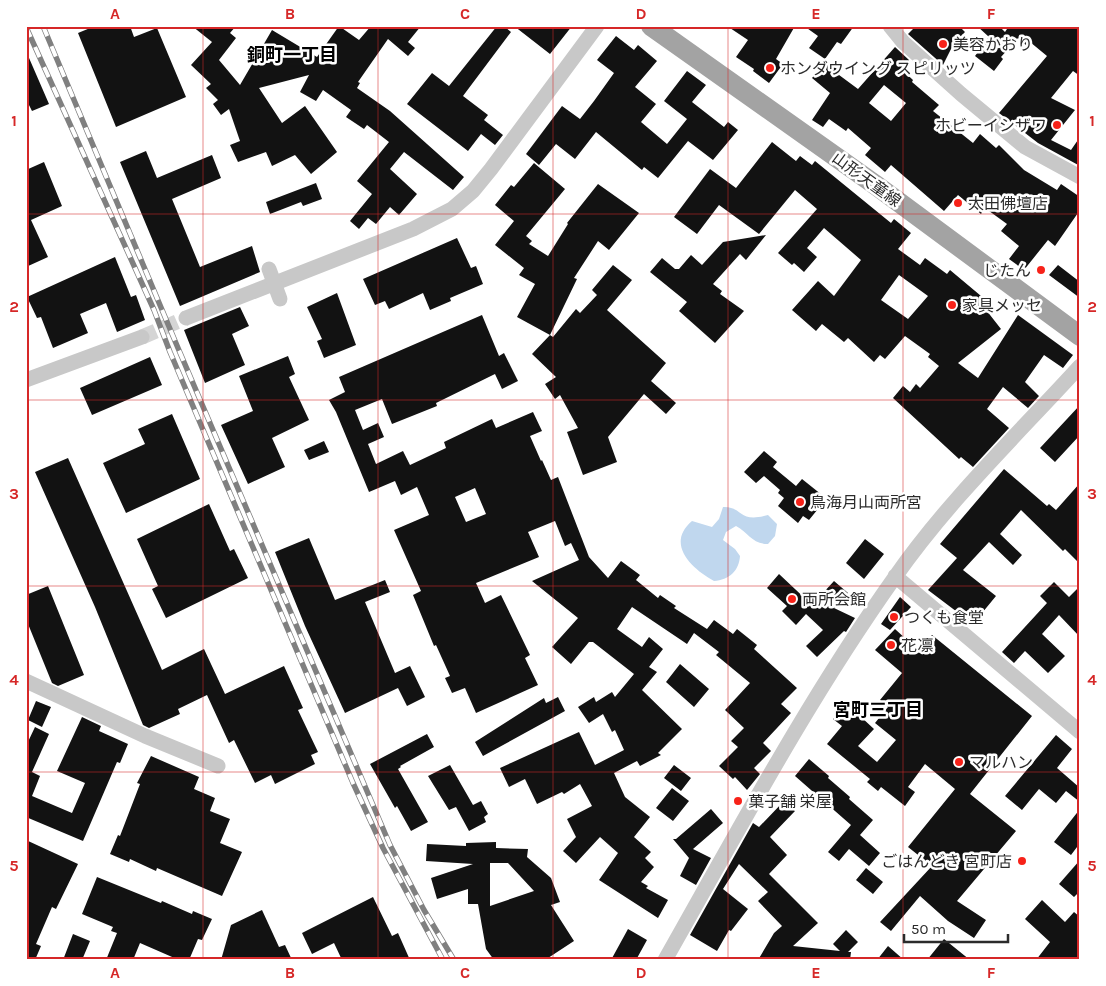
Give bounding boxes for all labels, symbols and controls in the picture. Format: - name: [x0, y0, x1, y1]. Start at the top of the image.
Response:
- text: A: [110, 4, 120, 23]
- text: B: [285, 4, 295, 23]
- text: C: [460, 4, 470, 23]
- text: D: [636, 4, 647, 23]
- text: E: [811, 4, 821, 23]
- text: F: [987, 4, 996, 23]
- place label: 美容かおり: [953, 35, 1033, 54]
- marker: 美容かおり: [937, 38, 949, 50]
- district label: 銅町一丁目: [246, 44, 337, 66]
- place label: ホンダウイング スピリッツ: [780, 59, 976, 78]
- marker: ホンダウイング スピリッツ: [764, 62, 776, 74]
- text: 1: [11, 111, 17, 130]
- text: 1: [1089, 111, 1095, 130]
- place label: ホビーイシザワ: [935, 116, 1047, 135]
- marker: ホビーイシザワ: [1051, 119, 1063, 131]
- street label: 山形天童線: [829, 148, 905, 211]
- place label: 太田佛壇店: [968, 194, 1048, 213]
- marker: 太田佛壇店: [952, 197, 964, 209]
- place label: じたん: [983, 261, 1031, 280]
- marker: じたん: [1035, 264, 1047, 276]
- place label: 家具メッセ: [962, 296, 1042, 315]
- text: 2: [9, 297, 19, 316]
- text: 2: [1087, 297, 1097, 316]
- marker: 家具メッセ: [946, 299, 958, 311]
- text: 3: [9, 484, 19, 503]
- text: 3: [1087, 484, 1097, 503]
- place label: 鳥海月山両所宮: [810, 493, 922, 512]
- marker: 鳥海月山両所宮: [794, 496, 806, 508]
- place label: 両所会館: [802, 590, 866, 609]
- marker: 両所会館: [786, 593, 798, 605]
- place label: つくも食堂: [904, 608, 984, 627]
- marker: つくも食堂: [888, 611, 900, 623]
- place label: 花凛: [901, 636, 933, 655]
- marker: 花凛: [885, 639, 897, 651]
- text: 4: [9, 670, 19, 689]
- text: 4: [1087, 670, 1097, 689]
- district label: 宮町三丁目: [833, 699, 923, 721]
- place label: マルハン: [969, 753, 1033, 772]
- marker: マルハン: [953, 756, 965, 768]
- place label: 菓子舗 栄屋: [748, 792, 832, 811]
- marker: 菓子舗 栄屋: [732, 795, 744, 807]
- place label: ごはんどき 宮町店: [881, 852, 1012, 871]
- marker: ごはんどき 宮町店: [1016, 855, 1028, 867]
- text: 5: [9, 856, 19, 875]
- text: 5: [1087, 856, 1097, 875]
- scale bar: [904, 911, 1007, 943]
- text: 50 m: [911, 920, 946, 938]
- text: A: [110, 963, 120, 982]
- text: B: [285, 963, 295, 982]
- text: C: [460, 963, 470, 982]
- text: D: [636, 963, 647, 982]
- text: E: [811, 963, 821, 982]
- text: F: [987, 963, 996, 982]

